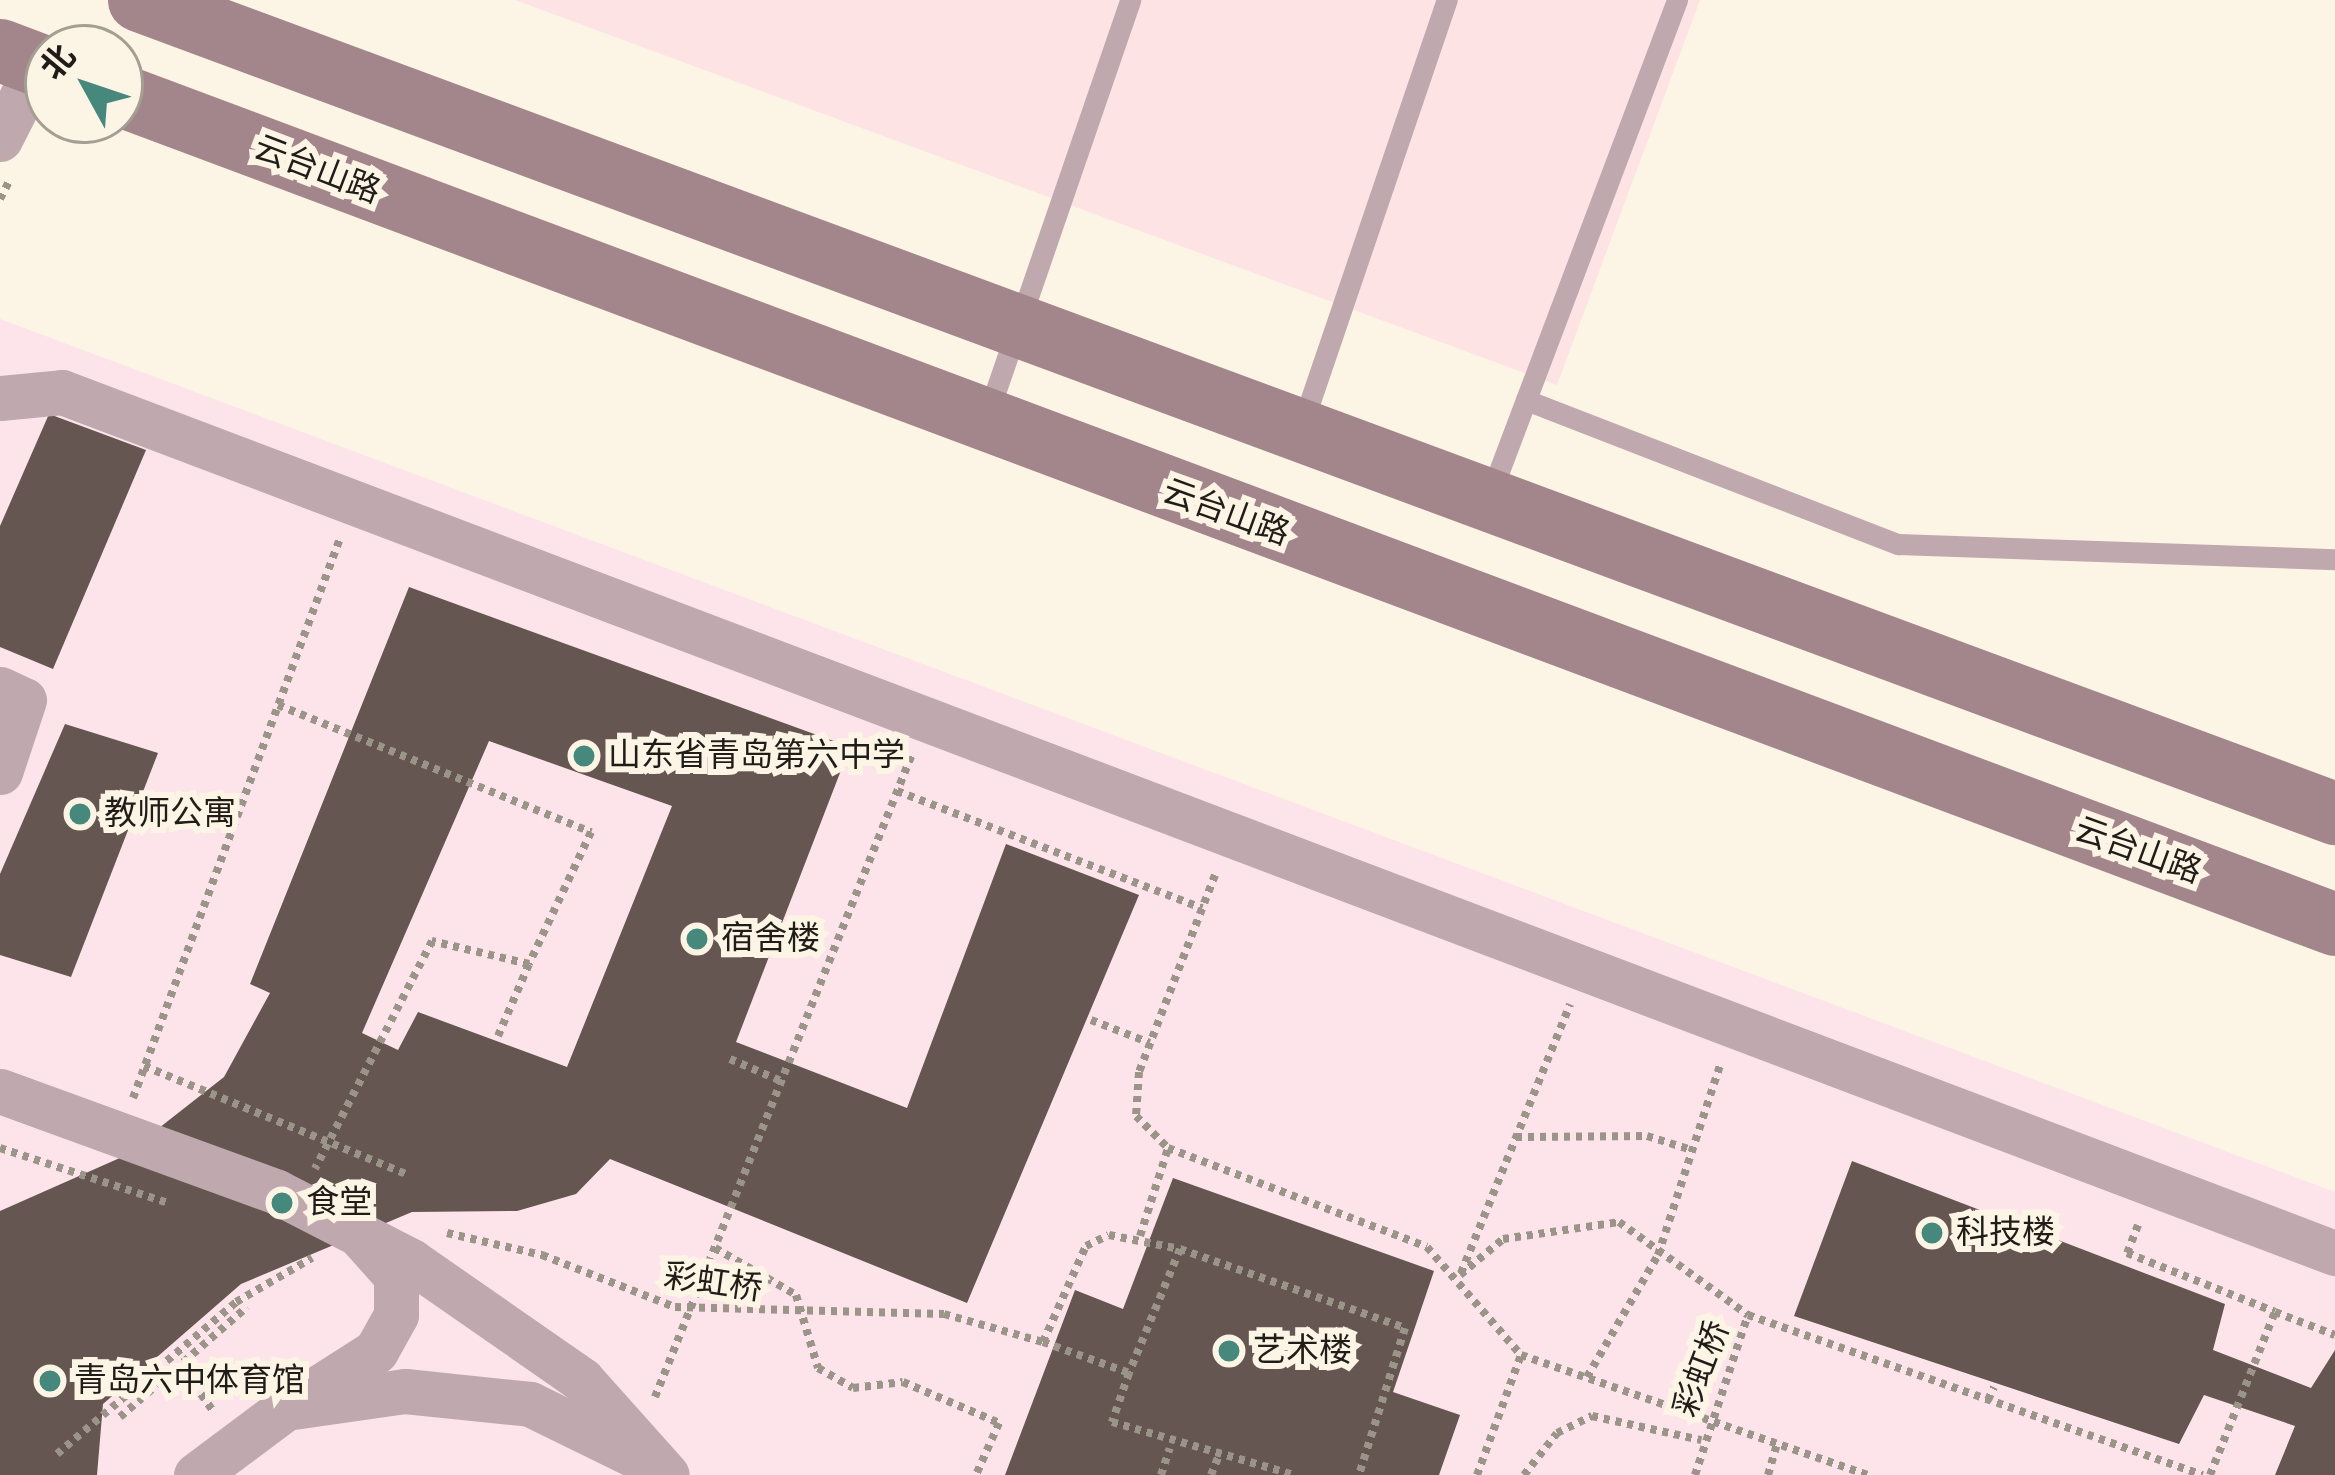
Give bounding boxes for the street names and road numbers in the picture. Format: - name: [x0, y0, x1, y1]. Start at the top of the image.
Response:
- street label: 云台山路: [248, 128, 386, 212]
- street label: 云台山路: [1157, 472, 1295, 554]
- street label: 云台山路: [2069, 810, 2207, 892]
- street label: 彩虹桥: [661, 1257, 765, 1309]
- street label: 彩虹桥: [1666, 1316, 1738, 1422]

